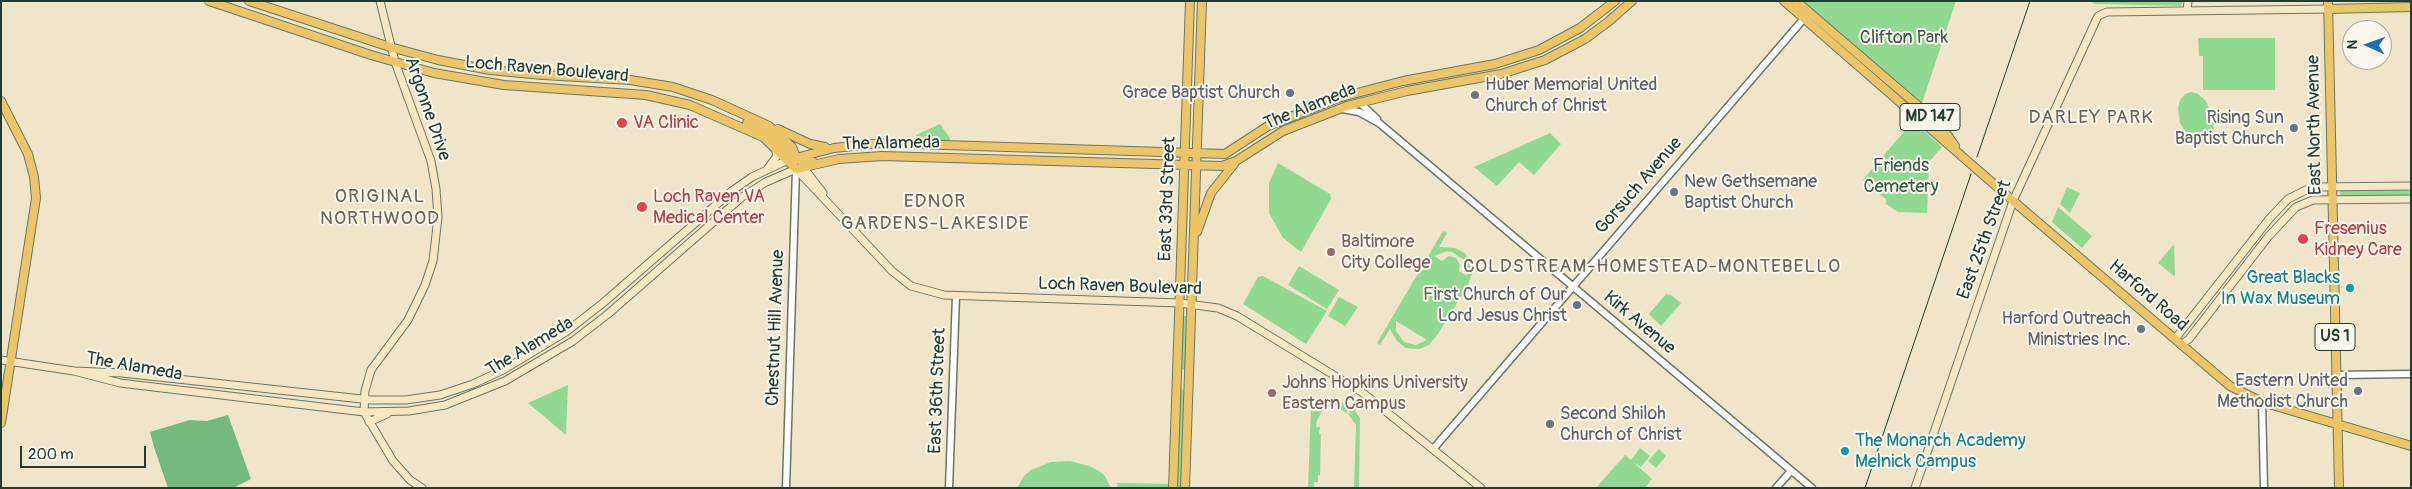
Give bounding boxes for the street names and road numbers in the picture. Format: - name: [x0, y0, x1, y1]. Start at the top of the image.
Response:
- street label: Loch Raven Boulevard: [464, 52, 630, 88]
- street label: Argonne Drive: [399, 54, 455, 164]
- street label: East North Avenue: [2303, 55, 2327, 195]
- street label: The Alameda: [1261, 79, 1359, 135]
- road number: MD 147: [1900, 104, 1960, 130]
- street label: The Alameda: [842, 132, 940, 156]
- street label: Gorsuch Avenue: [1591, 133, 1687, 239]
- street label: East 33rd Street: [1155, 136, 1181, 262]
- street label: East 25th Street: [1953, 177, 2017, 303]
- street label: Chestnut Hill Avenue: [762, 249, 790, 407]
- street label: Harford Road: [2104, 256, 2192, 336]
- street label: Loch Raven Boulevard: [1038, 273, 1202, 301]
- street label: Kirk Avenue: [1599, 287, 1679, 359]
- street label: The Alameda: [483, 313, 577, 381]
- road number: US 1: [2315, 324, 2355, 351]
- street label: East 36th Street: [925, 328, 951, 454]
- street label: The Alameda: [84, 348, 184, 386]

